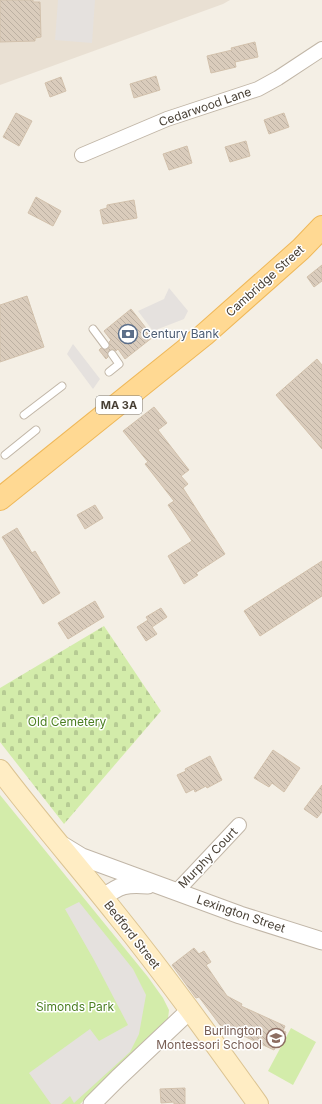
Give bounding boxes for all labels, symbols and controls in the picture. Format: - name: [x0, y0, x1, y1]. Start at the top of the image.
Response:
- street label: Cedarwood Lane: [157, 84, 253, 129]
- street label: Cambridge Street: [223, 242, 307, 320]
- bank icon: Century Bank: [117, 323, 139, 345]
- place label: Century Bank: [142, 326, 219, 341]
- road number: MA 3A: [96, 396, 142, 414]
- park label: Old Cemetery: [28, 714, 106, 729]
- street label: Murphy Court: [175, 824, 240, 891]
- street label: Lexington Street: [195, 891, 288, 936]
- street label: Bedford Street: [101, 898, 164, 972]
- park label: Simonds Park: [36, 999, 114, 1014]
- place label: Burlington Montessori School: [156, 1023, 262, 1052]
- school or university icon: Burlington Montessori School: [265, 1027, 287, 1049]

